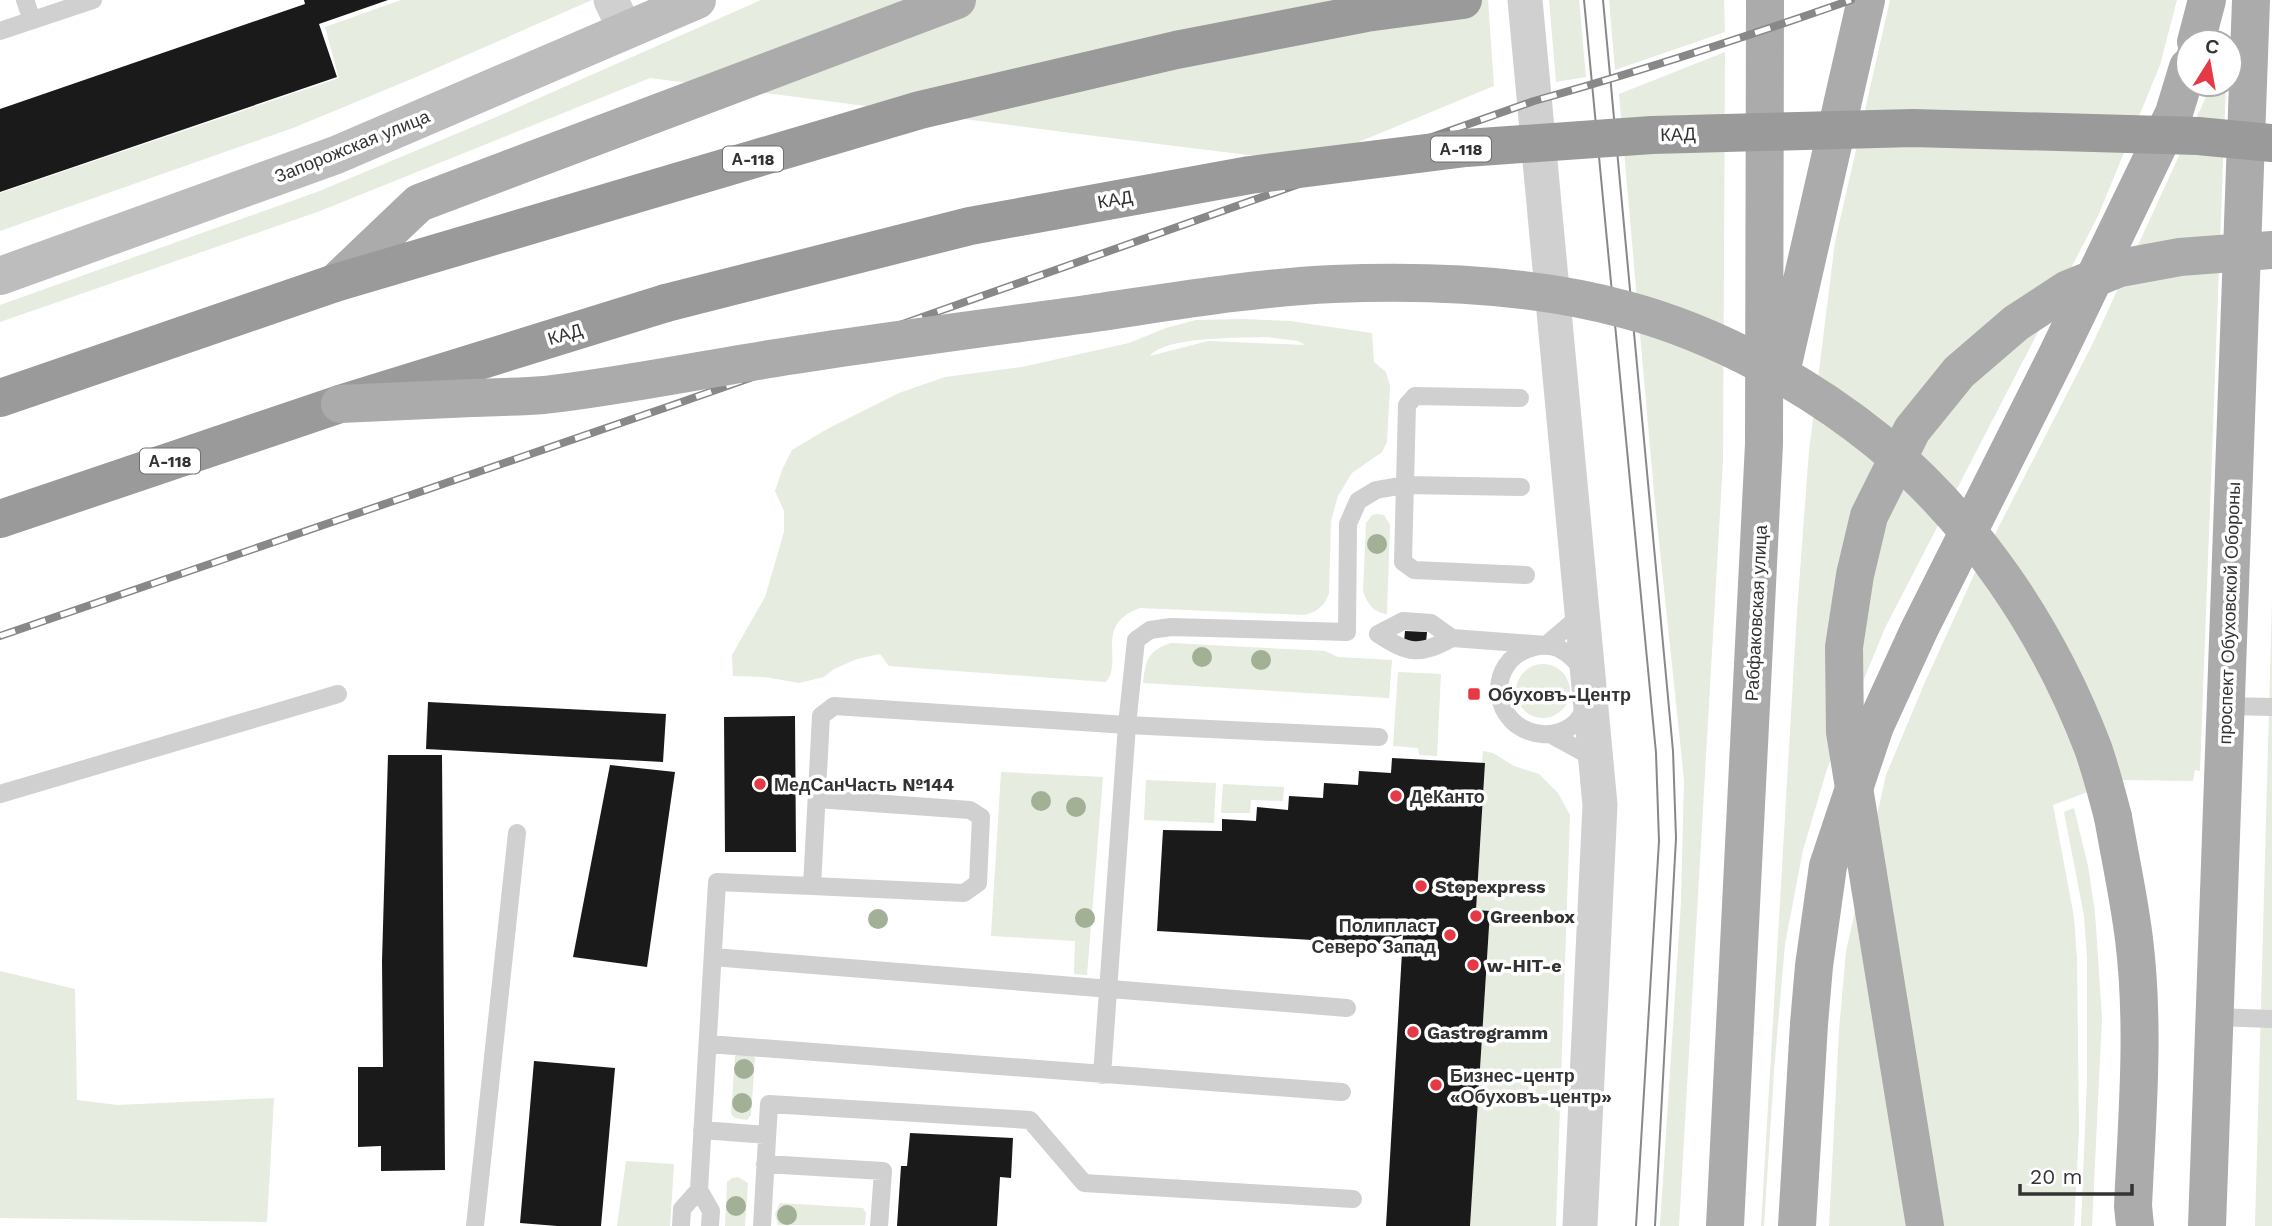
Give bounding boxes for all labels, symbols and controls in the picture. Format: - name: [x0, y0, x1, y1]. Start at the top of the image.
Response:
- north arrow: [2174, 28, 2244, 98]
- text: С: [2203, 34, 2221, 59]
- street label: Запорожская улица: [272, 105, 433, 187]
- street label: КАД: [1660, 123, 1696, 145]
- road number: А-118: [1431, 136, 1491, 162]
- road number: А-118: [723, 146, 783, 172]
- street label: КАД: [1096, 186, 1134, 212]
- street label: КАД: [545, 319, 585, 349]
- road number: А-118: [140, 448, 200, 474]
- street label: проспект Обуховской Обороны: [2214, 481, 2244, 745]
- street label: Рабфаковская улица: [1741, 523, 1771, 702]
- place label: Обуховъ-Центр: [1488, 684, 1631, 705]
- marker: Обуховъ-Центр: [1466, 686, 1482, 702]
- place label: МедСанЧасть №144: [774, 774, 955, 795]
- marker: МедСанЧасть №144: [752, 776, 768, 792]
- place label: ДеКанто: [1410, 786, 1485, 807]
- marker: ДеКанто: [1388, 788, 1404, 804]
- place label: Stopexpress: [1435, 876, 1546, 897]
- marker: Stopexpress: [1413, 878, 1429, 894]
- place label: Greenbox: [1490, 906, 1575, 927]
- marker: Greenbox: [1468, 908, 1484, 924]
- place label: Полипласт Северо Запад: [1311, 915, 1437, 957]
- marker: Полипласт Северо Запад: [1442, 927, 1458, 943]
- place label: w-HIT-e: [1487, 955, 1562, 976]
- marker: w-HIT-e: [1465, 957, 1481, 973]
- place label: Gastrogramm: [1427, 1022, 1548, 1043]
- marker: Gastrogramm: [1405, 1024, 1421, 1040]
- place label: Бизнес-центр «Обуховъ-центр»: [1450, 1065, 1612, 1107]
- marker: Бизнес-центр «Обуховъ-центр»: [1428, 1077, 1444, 1093]
- scale bar: [2020, 1152, 2132, 1196]
- text: 20 m: [2030, 1164, 2082, 1189]

